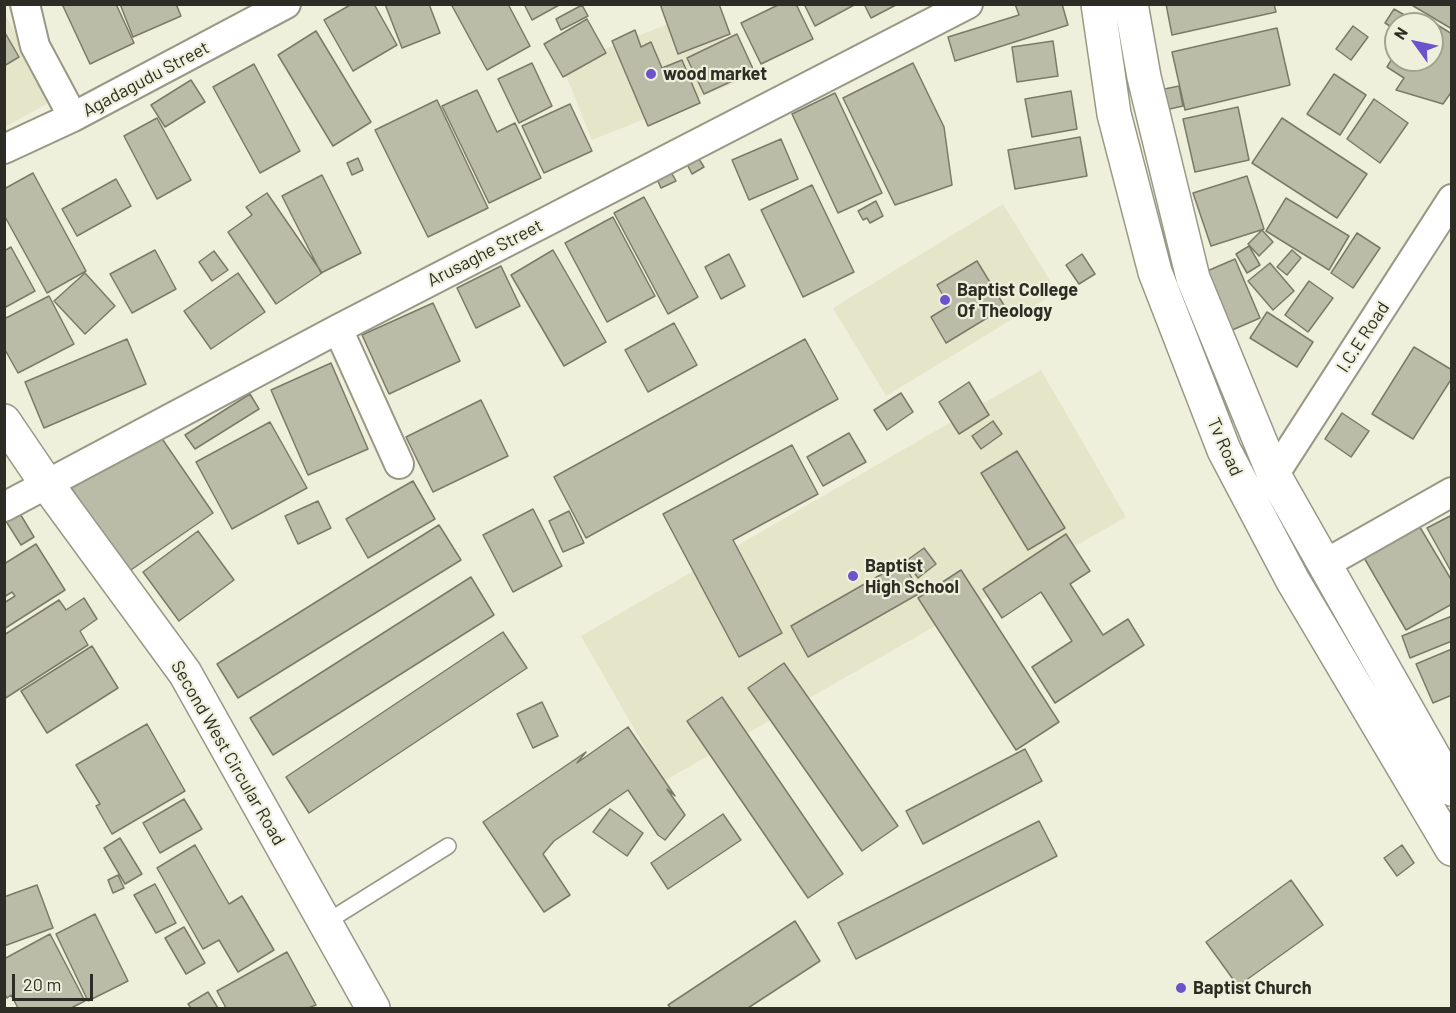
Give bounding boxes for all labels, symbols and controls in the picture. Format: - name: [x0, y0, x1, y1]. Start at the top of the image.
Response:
- north arrow: [1384, 12, 1444, 72]
- text: N: [1389, 23, 1411, 43]
- street label: Agadagudu Street: [79, 37, 213, 121]
- place label: wood market: [663, 63, 767, 85]
- marker: wood market: [644, 67, 658, 81]
- street label: Arusaghe Street: [424, 215, 546, 291]
- place label: Baptist College Of Theology: [957, 279, 1078, 322]
- marker: Baptist College Of Theology: [938, 293, 952, 307]
- street label: I.C.E Road: [1332, 298, 1394, 376]
- street label: Tv Road: [1203, 414, 1247, 480]
- place label: Baptist High School: [865, 555, 959, 598]
- marker: Baptist High School: [846, 569, 860, 583]
- street label: Second West Circular Road: [166, 657, 290, 849]
- scale bar: [15, 962, 96, 1000]
- text: 20 m: [23, 973, 61, 995]
- place label: Baptist Church: [1193, 977, 1311, 999]
- marker: Baptist Church: [1174, 981, 1188, 995]

